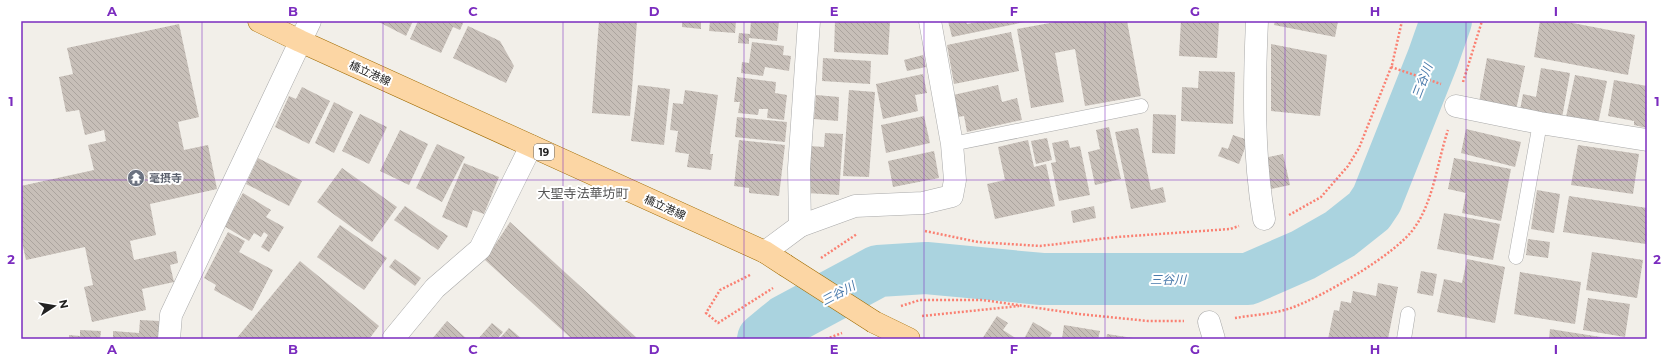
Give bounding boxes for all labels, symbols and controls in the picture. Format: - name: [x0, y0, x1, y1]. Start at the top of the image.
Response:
- text: A: [106, 3, 118, 19]
- text: B: [288, 3, 298, 19]
- text: C: [468, 3, 478, 19]
- text: D: [649, 3, 660, 19]
- text: E: [830, 3, 839, 19]
- text: F: [1010, 3, 1018, 19]
- text: G: [1190, 3, 1200, 19]
- text: H: [1370, 3, 1380, 19]
- text: I: [1554, 3, 1558, 19]
- street label: 橋立港線: [347, 58, 393, 88]
- water label: 三谷川: [1409, 60, 1436, 100]
- text: 1: [8, 93, 14, 109]
- text: 1: [1654, 93, 1660, 109]
- road number: 19: [534, 144, 554, 160]
- temple icon: 毫摂寺: [126, 168, 146, 188]
- place label: 毫摂寺: [149, 171, 182, 185]
- district label: 大聖寺法華坊町: [537, 185, 629, 201]
- street label: 橋立港線: [642, 192, 688, 222]
- text: 2: [7, 251, 15, 267]
- text: 2: [1653, 251, 1661, 267]
- water label: 三谷川: [1150, 272, 1188, 287]
- water label: 三谷川: [819, 277, 859, 308]
- north arrow: [34, 286, 74, 326]
- text: N: [56, 298, 72, 310]
- text: A: [106, 341, 118, 357]
- text: B: [288, 341, 298, 357]
- text: C: [468, 341, 478, 357]
- text: D: [649, 341, 660, 357]
- text: E: [830, 341, 839, 357]
- text: F: [1010, 341, 1018, 357]
- text: G: [1190, 341, 1200, 357]
- text: H: [1370, 341, 1380, 357]
- text: I: [1554, 341, 1558, 357]

